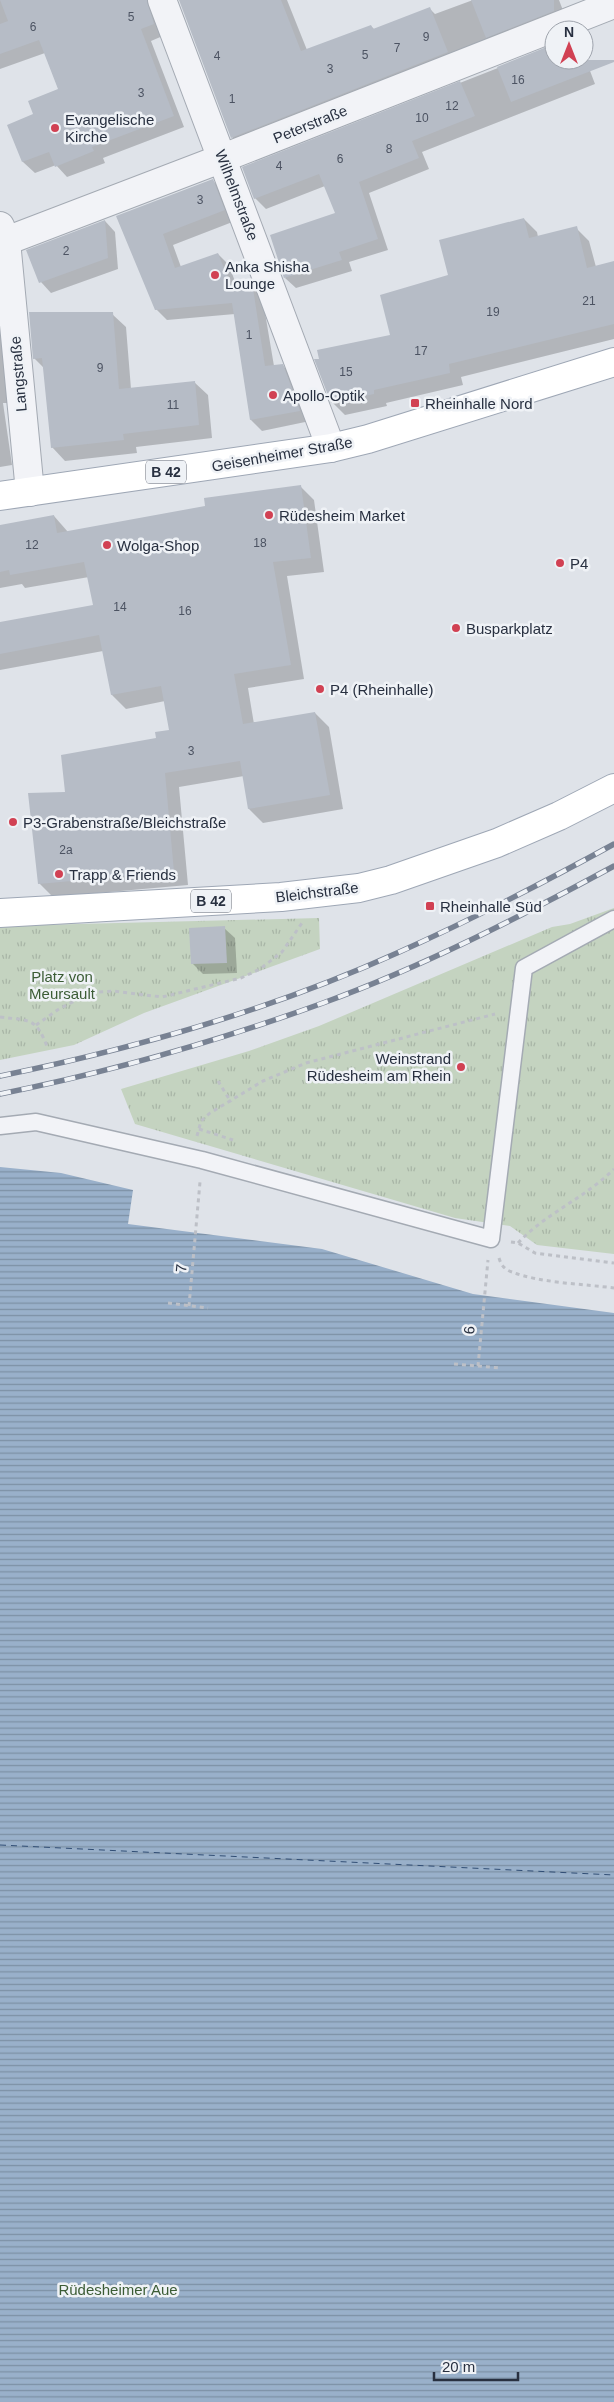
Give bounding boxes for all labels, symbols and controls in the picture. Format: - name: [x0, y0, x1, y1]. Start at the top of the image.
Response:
- house number: 5: [128, 10, 135, 24]
- house number: 6: [30, 20, 37, 34]
- north arrow: [544, 20, 594, 70]
- text: N: [564, 24, 574, 40]
- house number: 9: [423, 30, 430, 44]
- house number: 7: [394, 41, 401, 55]
- house number: 5: [362, 48, 369, 62]
- house number: 4: [214, 49, 221, 63]
- house number: 3: [327, 62, 334, 76]
- house number: 16: [511, 73, 525, 87]
- house number: 3: [138, 86, 145, 100]
- house number: 1: [229, 92, 236, 106]
- house number: 12: [445, 99, 459, 113]
- street label: Peterstraße: [270, 101, 350, 147]
- place label: Evangelische Kirche: [65, 111, 154, 145]
- house number: 10: [415, 111, 429, 125]
- marker: Evangelische Kirche: [49, 122, 61, 134]
- house number: 8: [386, 142, 393, 156]
- street label: Wilhelmstraße: [212, 147, 262, 243]
- house number: 6: [337, 152, 344, 166]
- house number: 4: [276, 159, 283, 173]
- house number: 3: [197, 193, 204, 207]
- house number: 2: [63, 244, 70, 258]
- place label: Anka Shisha Lounge: [225, 258, 310, 292]
- marker: Anka Shisha Lounge: [209, 269, 221, 281]
- house number: 21: [582, 294, 596, 308]
- house number: 19: [486, 305, 500, 319]
- house number: 1: [246, 328, 253, 342]
- street label: Langstraße: [6, 335, 30, 413]
- house number: 17: [414, 344, 428, 358]
- house number: 9: [97, 361, 104, 375]
- house number: 15: [339, 365, 353, 379]
- place label: Apollo-Optik: [283, 387, 365, 404]
- marker: Apollo-Optik: [267, 389, 279, 401]
- place label: Rheinhalle Nord: [425, 395, 533, 412]
- marker: Rheinhalle Nord: [409, 397, 421, 409]
- house number: 11: [167, 398, 180, 412]
- street label: Geisenheimer Straße: [210, 433, 354, 475]
- road number: B 42: [146, 461, 186, 484]
- place label: Rüdesheim Market: [279, 507, 406, 524]
- marker: Rüdesheim Market: [263, 509, 275, 521]
- house number: 18: [253, 536, 267, 550]
- place label: Wolga-Shop: [117, 537, 199, 554]
- house number: 12: [25, 538, 39, 552]
- marker: Wolga-Shop: [101, 539, 113, 551]
- place label: P4: [570, 555, 588, 572]
- marker: P4: [554, 557, 566, 569]
- house number: 14: [113, 600, 127, 614]
- house number: 16: [178, 604, 192, 618]
- place label: Busparkplatz: [466, 620, 553, 637]
- marker: Busparkplatz: [450, 622, 462, 634]
- place label: P4 (Rheinhalle): [330, 681, 433, 698]
- marker: P4 (Rheinhalle): [314, 683, 326, 695]
- house number: 3: [188, 744, 195, 758]
- place label: P3-Grabenstraße/Bleichstraße: [23, 814, 226, 831]
- marker: P3-Grabenstraße/Bleichstraße: [7, 816, 19, 828]
- house number: 2a: [59, 843, 73, 857]
- place label: Trapp & Friends: [69, 866, 176, 883]
- marker: Trapp & Friends: [53, 868, 65, 880]
- street label: Bleichstraße: [275, 878, 359, 906]
- road number: B 42: [191, 889, 231, 912]
- place label: Rheinhalle Süd: [440, 898, 542, 915]
- marker: Rheinhalle Süd: [424, 900, 436, 912]
- park label: Platz von Meursault: [29, 968, 96, 1002]
- place label: Weinstrand Rüdesheim am Rhein: [307, 1050, 451, 1084]
- marker: Weinstrand Rüdesheim am Rhein: [455, 1061, 467, 1073]
- street label: 7: [172, 1263, 190, 1273]
- street label: 6: [460, 1325, 478, 1335]
- park label: Rüdesheimer Aue: [58, 2281, 178, 2298]
- scale bar: [434, 2350, 518, 2382]
- text: 20 m: [442, 2358, 475, 2375]

